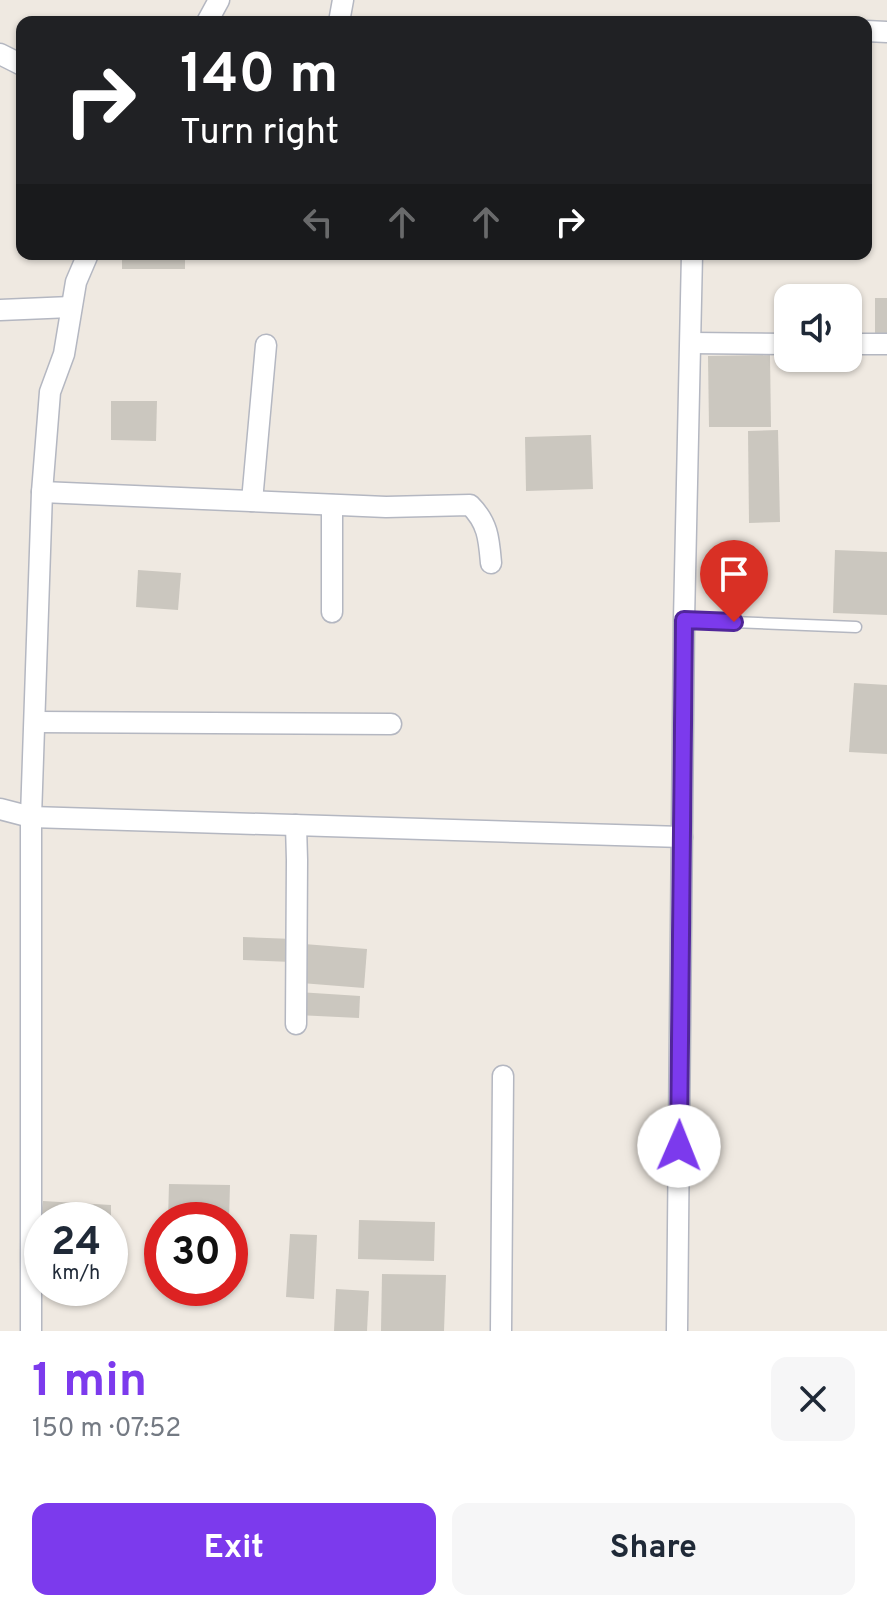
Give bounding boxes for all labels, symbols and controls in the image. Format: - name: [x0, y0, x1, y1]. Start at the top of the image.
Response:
- text: 140 m: [180, 42, 338, 112]
- icon: right: [48, 48, 152, 152]
- text: Turn right: [180, 111, 339, 157]
- icon: left: [296, 200, 340, 244]
- icon: ahead: [380, 200, 424, 244]
- icon: ahead: [464, 200, 508, 244]
- icon: right: [548, 200, 592, 244]
- map controls: [774, 284, 862, 372]
- button: sound: [774, 284, 862, 372]
- pin: [700, 540, 768, 622]
- icon: arrive: [712, 552, 756, 596]
- position arrow: [637, 1104, 721, 1188]
- speed limit sign: 30: [144, 1202, 248, 1306]
- text: 24: [51, 1219, 101, 1269]
- text: km/h: [52, 1261, 100, 1287]
- text: 1 min: [32, 1353, 147, 1413]
- button: close: [771, 1357, 855, 1441]
- text: 150 m · 07:52: [32, 1413, 181, 1446]
- button: Exit: [32, 1503, 436, 1595]
- button: Share: [452, 1503, 855, 1595]

